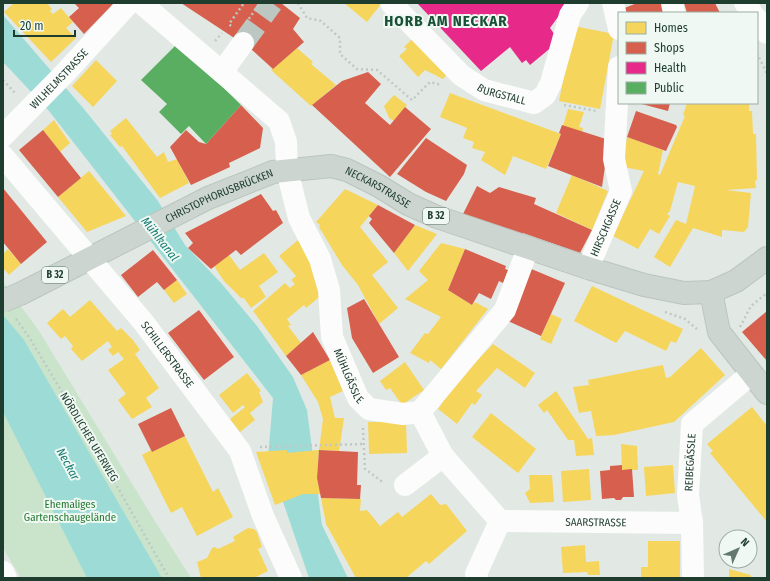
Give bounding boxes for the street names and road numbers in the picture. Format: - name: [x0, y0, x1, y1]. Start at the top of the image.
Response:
- street label: WILHELMSTRASSE: [27, 46, 91, 111]
- street label: BURGSTALL: [475, 81, 528, 107]
- street label: NECKARSTRASSE: [343, 164, 413, 211]
- street label: CHRISTOPHORUSBRÜCKEN: [163, 166, 275, 225]
- street label: HIRSCHGASSE: [587, 197, 623, 258]
- road number: B 32: [423, 208, 449, 224]
- road number: B 32: [42, 267, 68, 283]
- street label: SCHILLERSTRASSE: [139, 319, 197, 390]
- street label: MÜHLGÄSSLE: [331, 347, 366, 406]
- street label: NÖRDLICHER UFERWEG: [57, 390, 121, 484]
- street label: REIBEGÄSSLE: [682, 433, 698, 492]
- street label: SAARSTRASSE: [565, 515, 626, 529]

